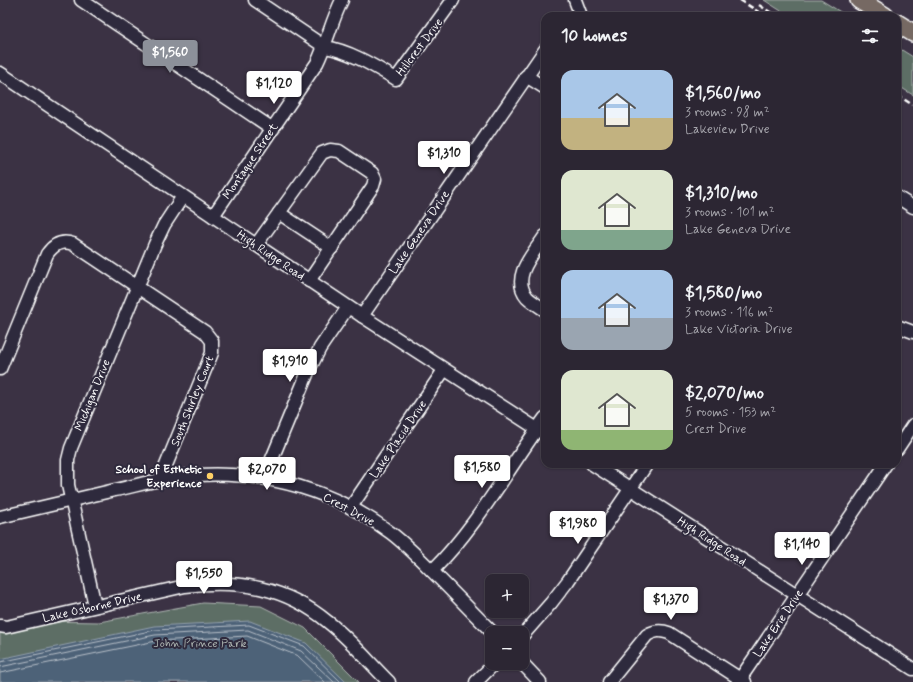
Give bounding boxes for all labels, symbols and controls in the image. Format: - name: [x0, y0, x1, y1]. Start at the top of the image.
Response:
- street label: Hillcrest Drive: [393, 15, 447, 80]
- text: 10 homes: [561, 25, 627, 47]
- icon: filters: [859, 25, 881, 47]
- pin: $1,560: [137, 40, 203, 74]
- text: $1,560: [152, 44, 188, 61]
- pin: $1,120: [241, 71, 307, 105]
- text: $1,120: [256, 75, 292, 92]
- text: $1,560/mo: [685, 82, 761, 104]
- icon: home: [593, 86, 641, 134]
- text: 3 rooms · 98 m²: [685, 104, 770, 121]
- street label: Montague Street: [219, 120, 282, 203]
- text: Lakeview Drive: [685, 121, 770, 138]
- pin: $1,310: [411, 141, 477, 175]
- text: $1,310: [427, 145, 461, 162]
- text: $1,310/mo: [685, 182, 758, 204]
- icon: home: [593, 186, 641, 234]
- street label: Lake Geneva Drive: [386, 187, 454, 278]
- text: 3 rooms · 101 m²: [685, 204, 774, 221]
- text: Lake Geneva Drive: [685, 221, 791, 238]
- street label: High Ridge Road: [233, 227, 308, 285]
- text: $1,580/mo: [685, 282, 762, 304]
- icon: home: [593, 286, 641, 334]
- text: 3 rooms · 116 m²: [685, 304, 774, 321]
- text: Lake Victoria Drive: [685, 321, 793, 338]
- pin: $1,910: [257, 349, 323, 383]
- street label: South Shirley Court: [167, 353, 219, 449]
- text: $1,910: [272, 353, 308, 370]
- street label: Michigan Drive: [71, 357, 115, 434]
- text: $2,070/mo: [685, 382, 764, 404]
- icon: home: [593, 386, 641, 434]
- street label: Lake Placid Drive: [367, 397, 431, 482]
- text: 5 rooms · 153 m²: [685, 404, 776, 421]
- text: Crest Drive: [685, 421, 746, 438]
- pin: $1,580: [449, 455, 515, 489]
- pin: $2,070: [234, 457, 300, 491]
- text: $1,580: [463, 459, 501, 476]
- text: $2,070: [248, 461, 286, 478]
- place label: School of Esthetic Experience: [115, 462, 203, 492]
- marker: School of Esthetic Experience: [205, 471, 215, 481]
- street label: Crest Drive: [320, 490, 377, 530]
- pin: $1,980: [545, 511, 611, 545]
- street label: High Ridge Road: [673, 514, 749, 571]
- text: $1,980: [559, 515, 597, 532]
- pin: $1,140: [769, 532, 835, 566]
- text: $1,140: [784, 536, 820, 553]
- pin: $1,550: [171, 561, 237, 595]
- text: $1,550: [185, 565, 223, 582]
- map controls: [485, 574, 529, 670]
- button: +: [485, 574, 529, 618]
- street label: Lake Erie Drive: [750, 586, 808, 661]
- pin: $1,370: [638, 587, 704, 621]
- street label: Lake Osborne Drive: [41, 589, 143, 627]
- text: $1,370: [653, 591, 689, 608]
- button: −: [485, 626, 529, 670]
- park label: John Prince Park: [153, 636, 247, 652]

